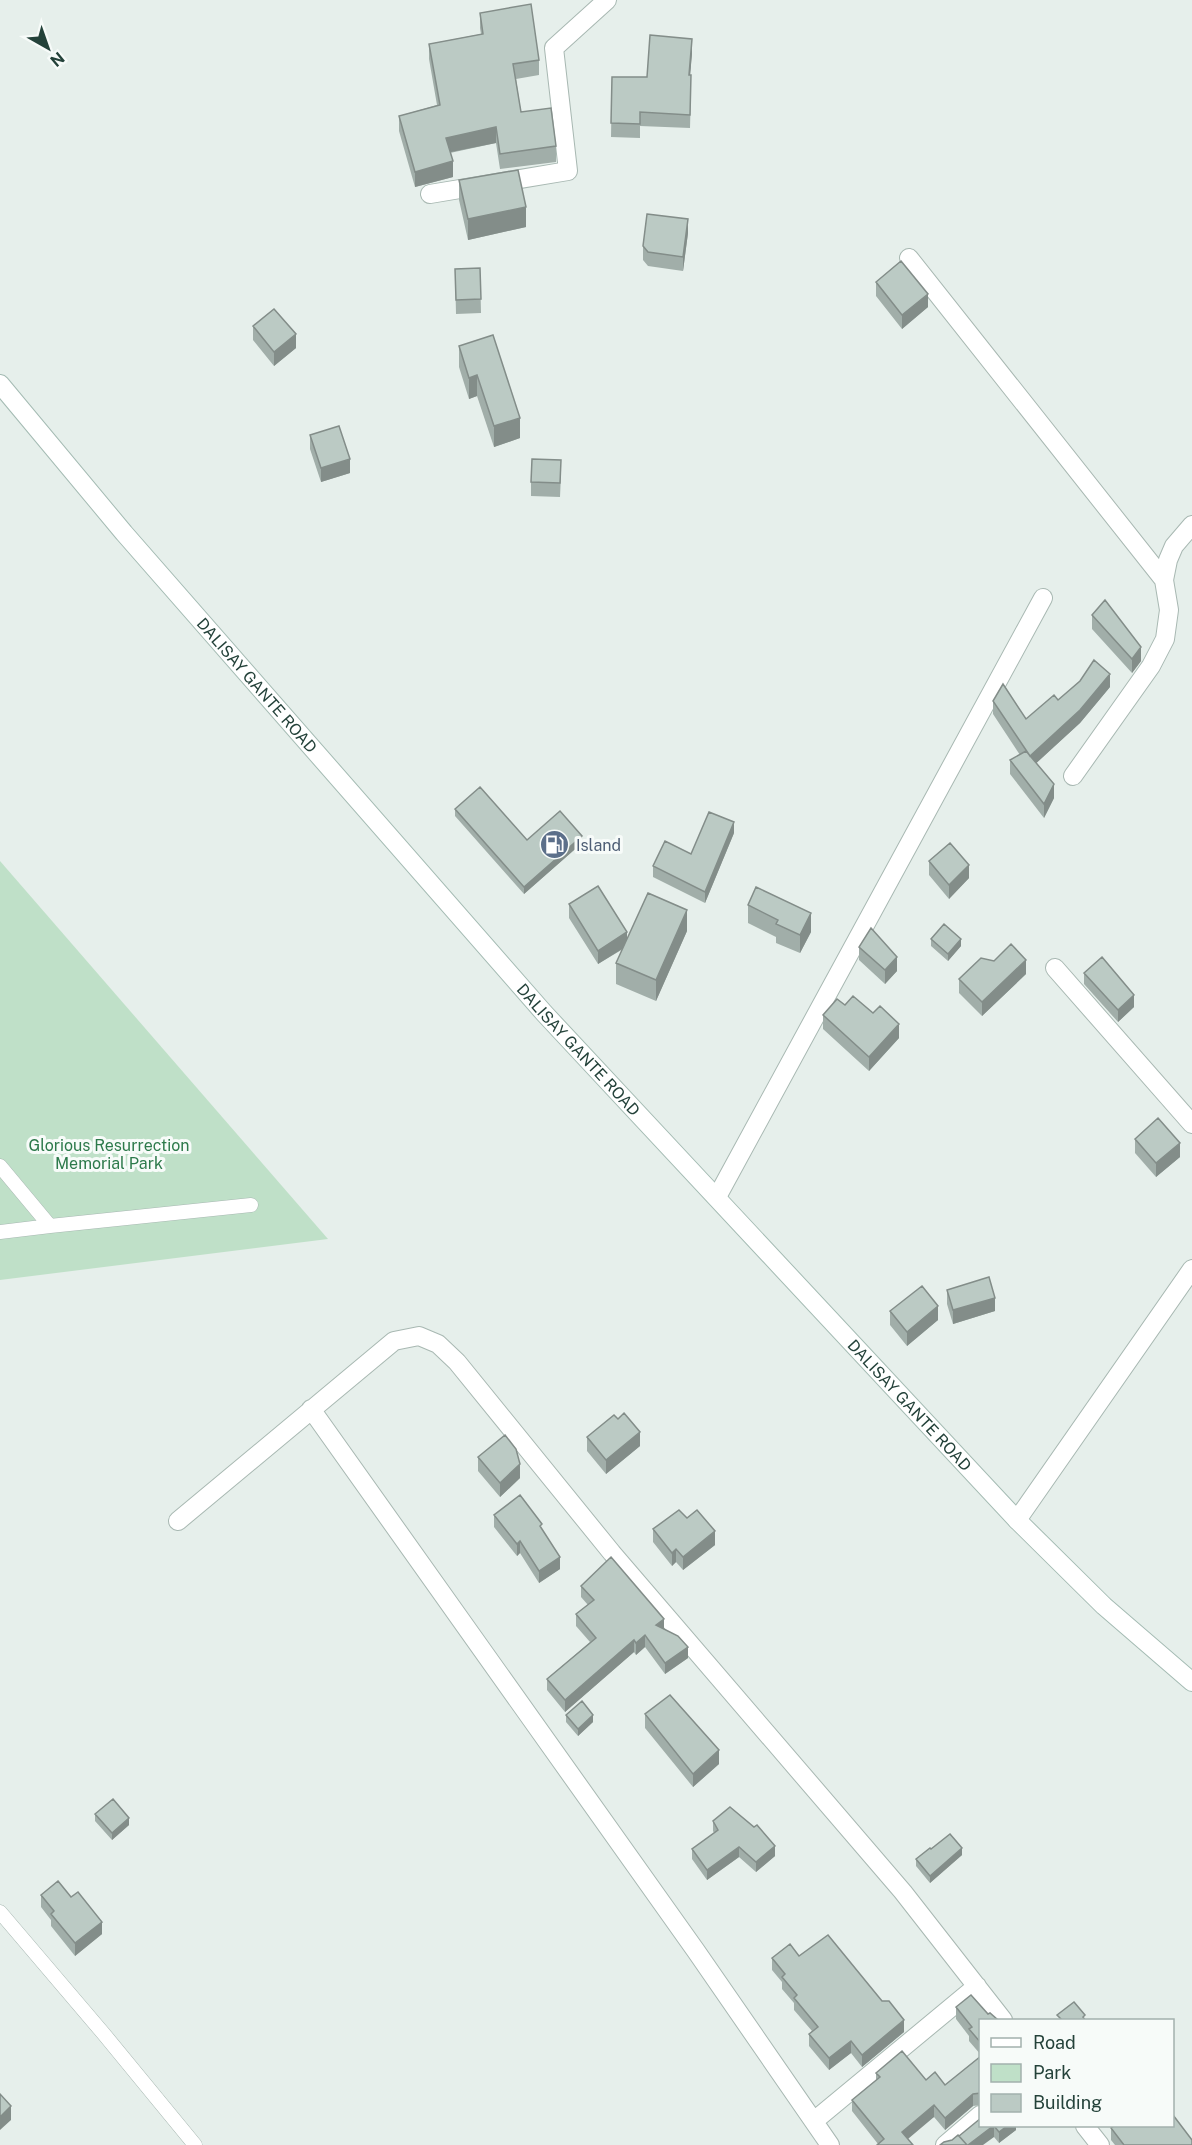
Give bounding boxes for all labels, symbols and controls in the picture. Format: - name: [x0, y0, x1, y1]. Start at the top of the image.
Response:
- north arrow: [18, 18, 78, 78]
- text: N: [46, 48, 68, 70]
- street label: DALISAY GANTE ROAD: [193, 614, 321, 757]
- fuel station icon: Island: [539, 829, 571, 861]
- place label: Island: [576, 836, 621, 855]
- street label: DALISAY GANTE ROAD: [513, 980, 644, 1120]
- park label: Glorious Resurrection Memorial Park: [29, 1136, 189, 1173]
- street label: DALISAY GANTE ROAD: [844, 1336, 975, 1475]
- legend: [979, 2019, 1174, 2127]
- text: Road: [1033, 2032, 1076, 2053]
- text: Park: [1033, 2062, 1071, 2083]
- text: Building: [1033, 2092, 1102, 2113]

